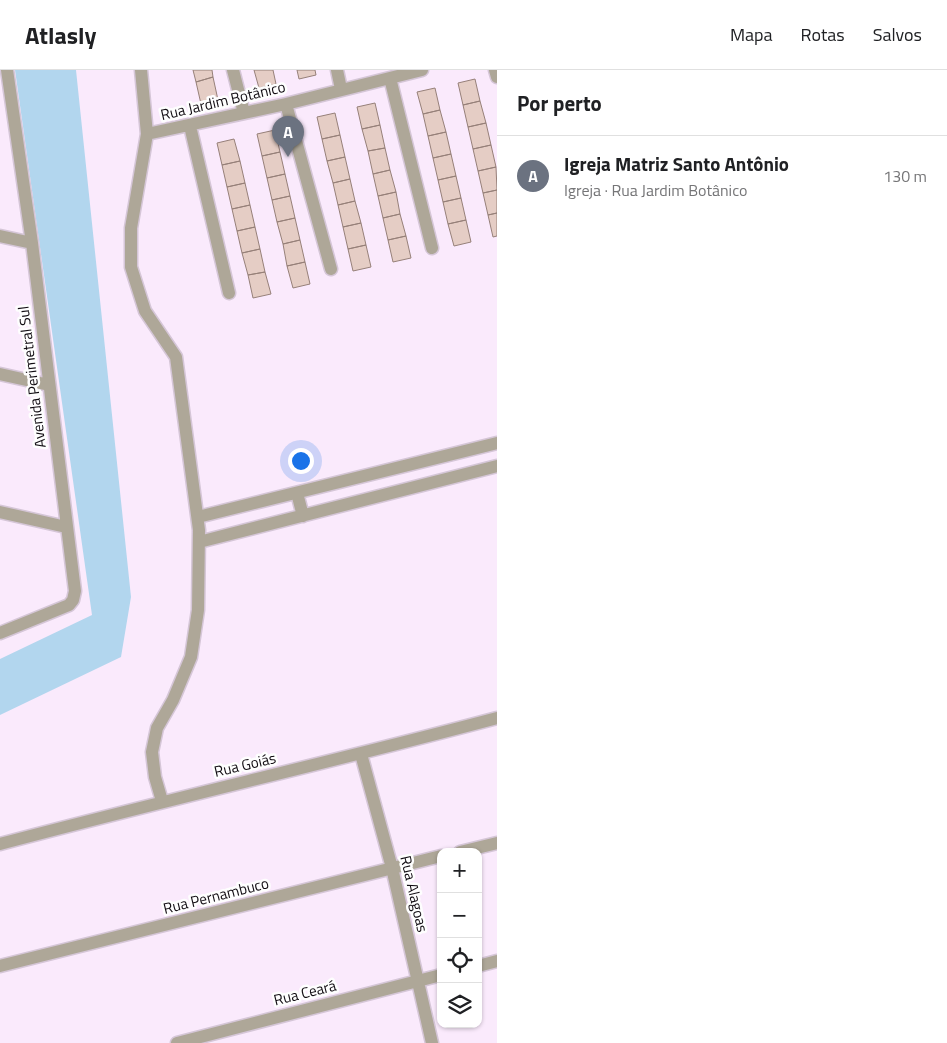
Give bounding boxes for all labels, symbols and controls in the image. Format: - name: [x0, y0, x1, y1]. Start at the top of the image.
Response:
- text: Atlasly: [25, 17, 96, 53]
- text: Mapa: [730, 21, 773, 48]
- text: Rotas: [801, 21, 845, 48]
- text: Salvos: [873, 21, 922, 48]
- street label: Rua Jardim Botânico: [158, 75, 288, 126]
- text: Por perto: [517, 87, 602, 119]
- pin: A: [272, 116, 304, 157]
- text: Igreja Matriz Santo Antônio: [564, 149, 789, 178]
- text: A: [528, 164, 538, 188]
- text: 130 m: [883, 164, 927, 188]
- text: Igreja · Rua Jardim Botânico: [564, 178, 747, 202]
- street label: Avenida Perimetral Sul: [11, 305, 52, 449]
- your location: [288, 448, 314, 474]
- street label: Rua Goiás: [212, 746, 278, 783]
- map controls: [437, 848, 482, 1028]
- button: +: [437, 848, 482, 893]
- street label: Rua Alagoas: [395, 853, 434, 935]
- street label: Rua Pernambuco: [161, 871, 271, 920]
- button: −: [437, 893, 482, 938]
- button: locate: [437, 938, 482, 983]
- street label: Rua Ceará: [271, 974, 339, 1011]
- button: layers: [437, 983, 482, 1028]

